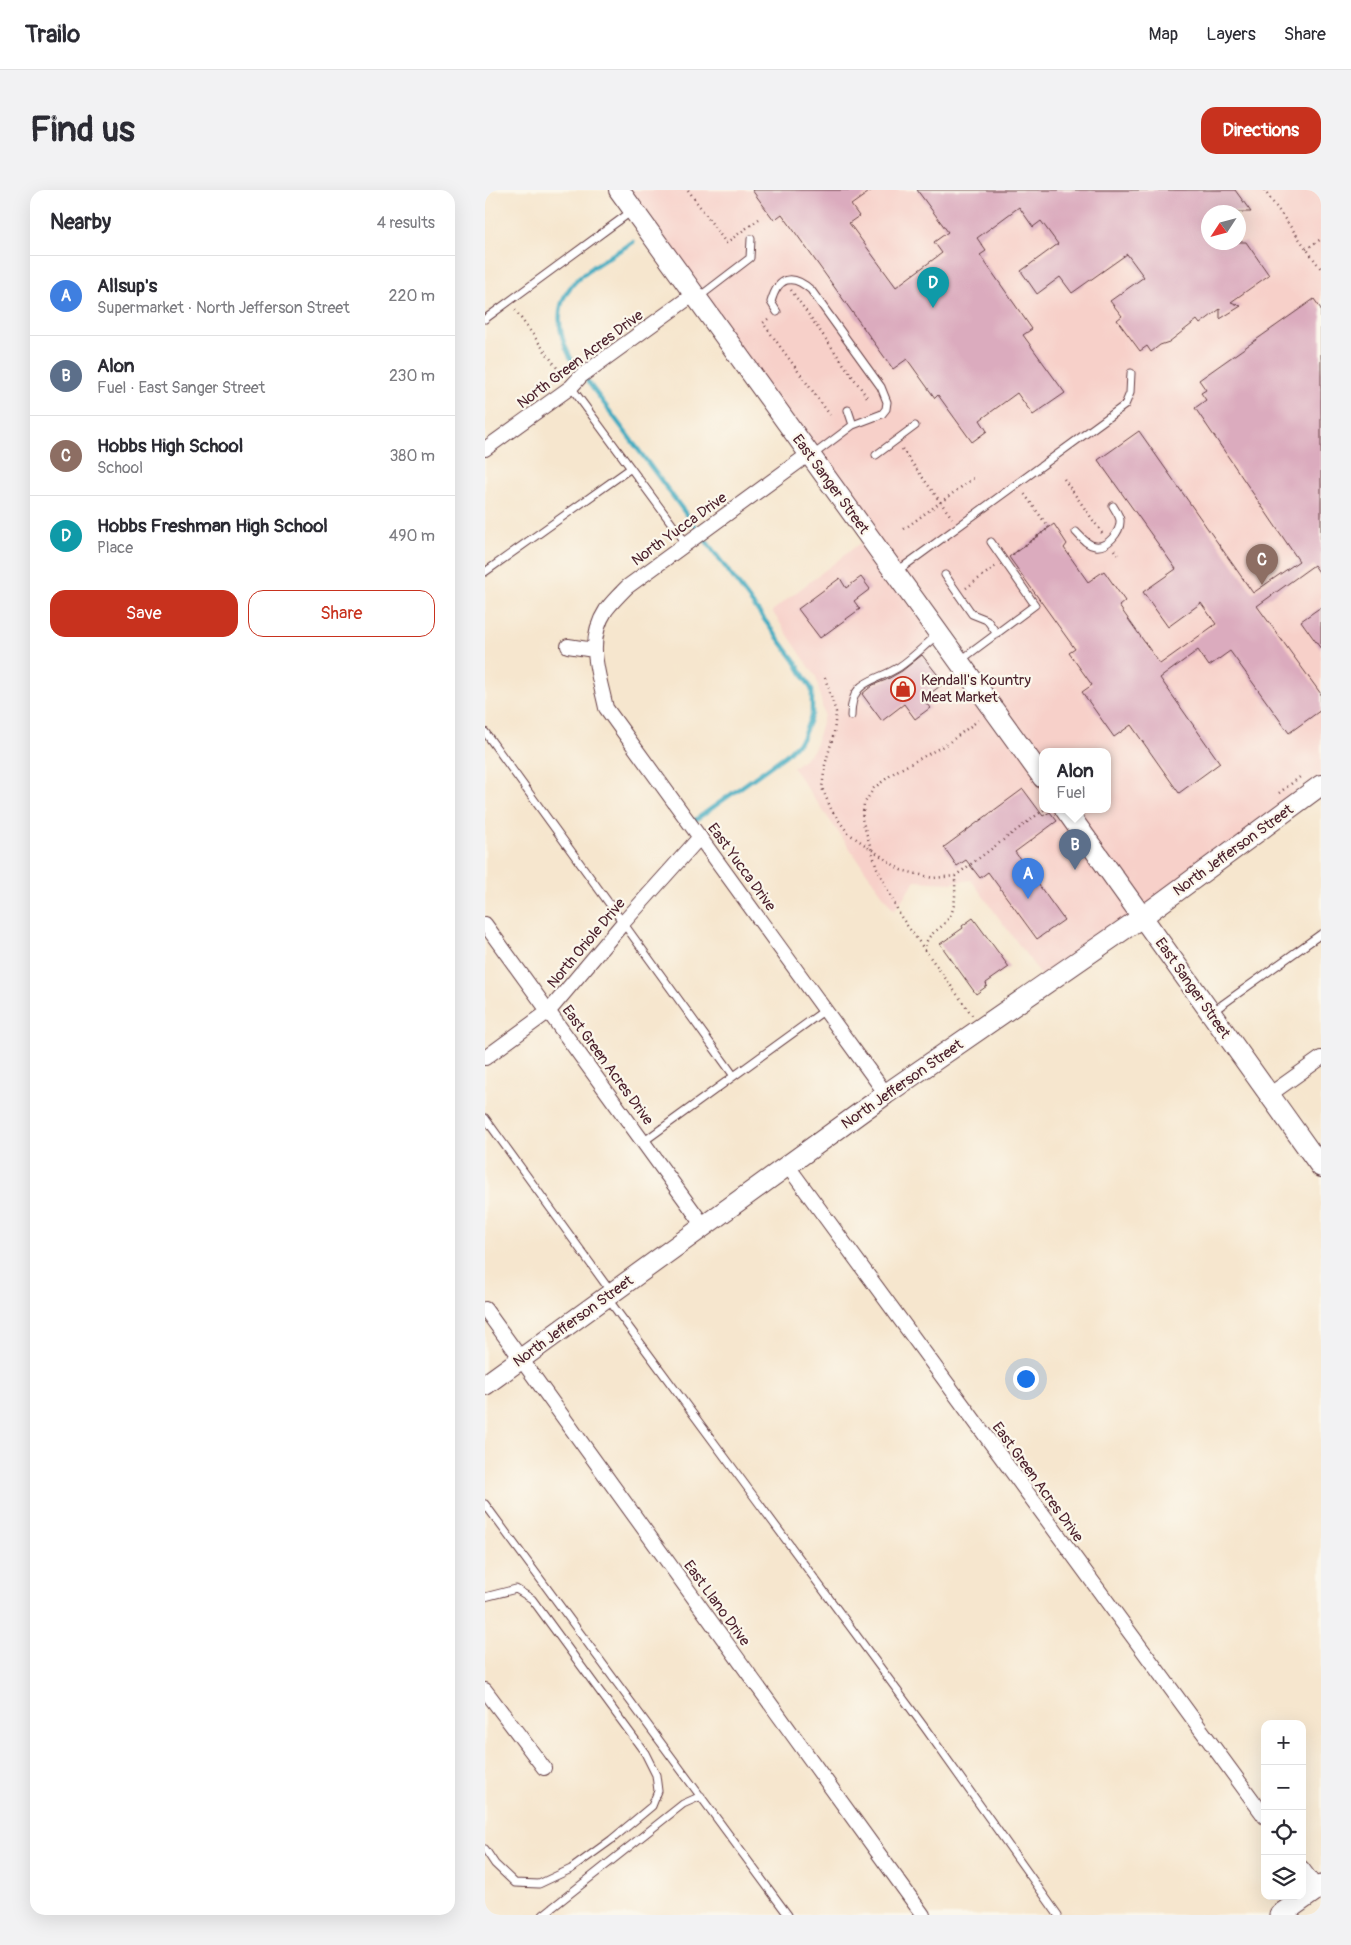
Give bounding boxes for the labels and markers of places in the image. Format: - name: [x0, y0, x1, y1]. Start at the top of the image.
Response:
- pin: D: [917, 267, 949, 308]
- pin: C: [1246, 544, 1278, 585]
- place label: Kendall's Kountry Meat Market: [921, 671, 1031, 707]
- shop icon: Kendall's Kountry Meat Market: [890, 676, 916, 702]
- pin: B: [1059, 829, 1091, 870]
- pin: A: [1012, 858, 1044, 899]

